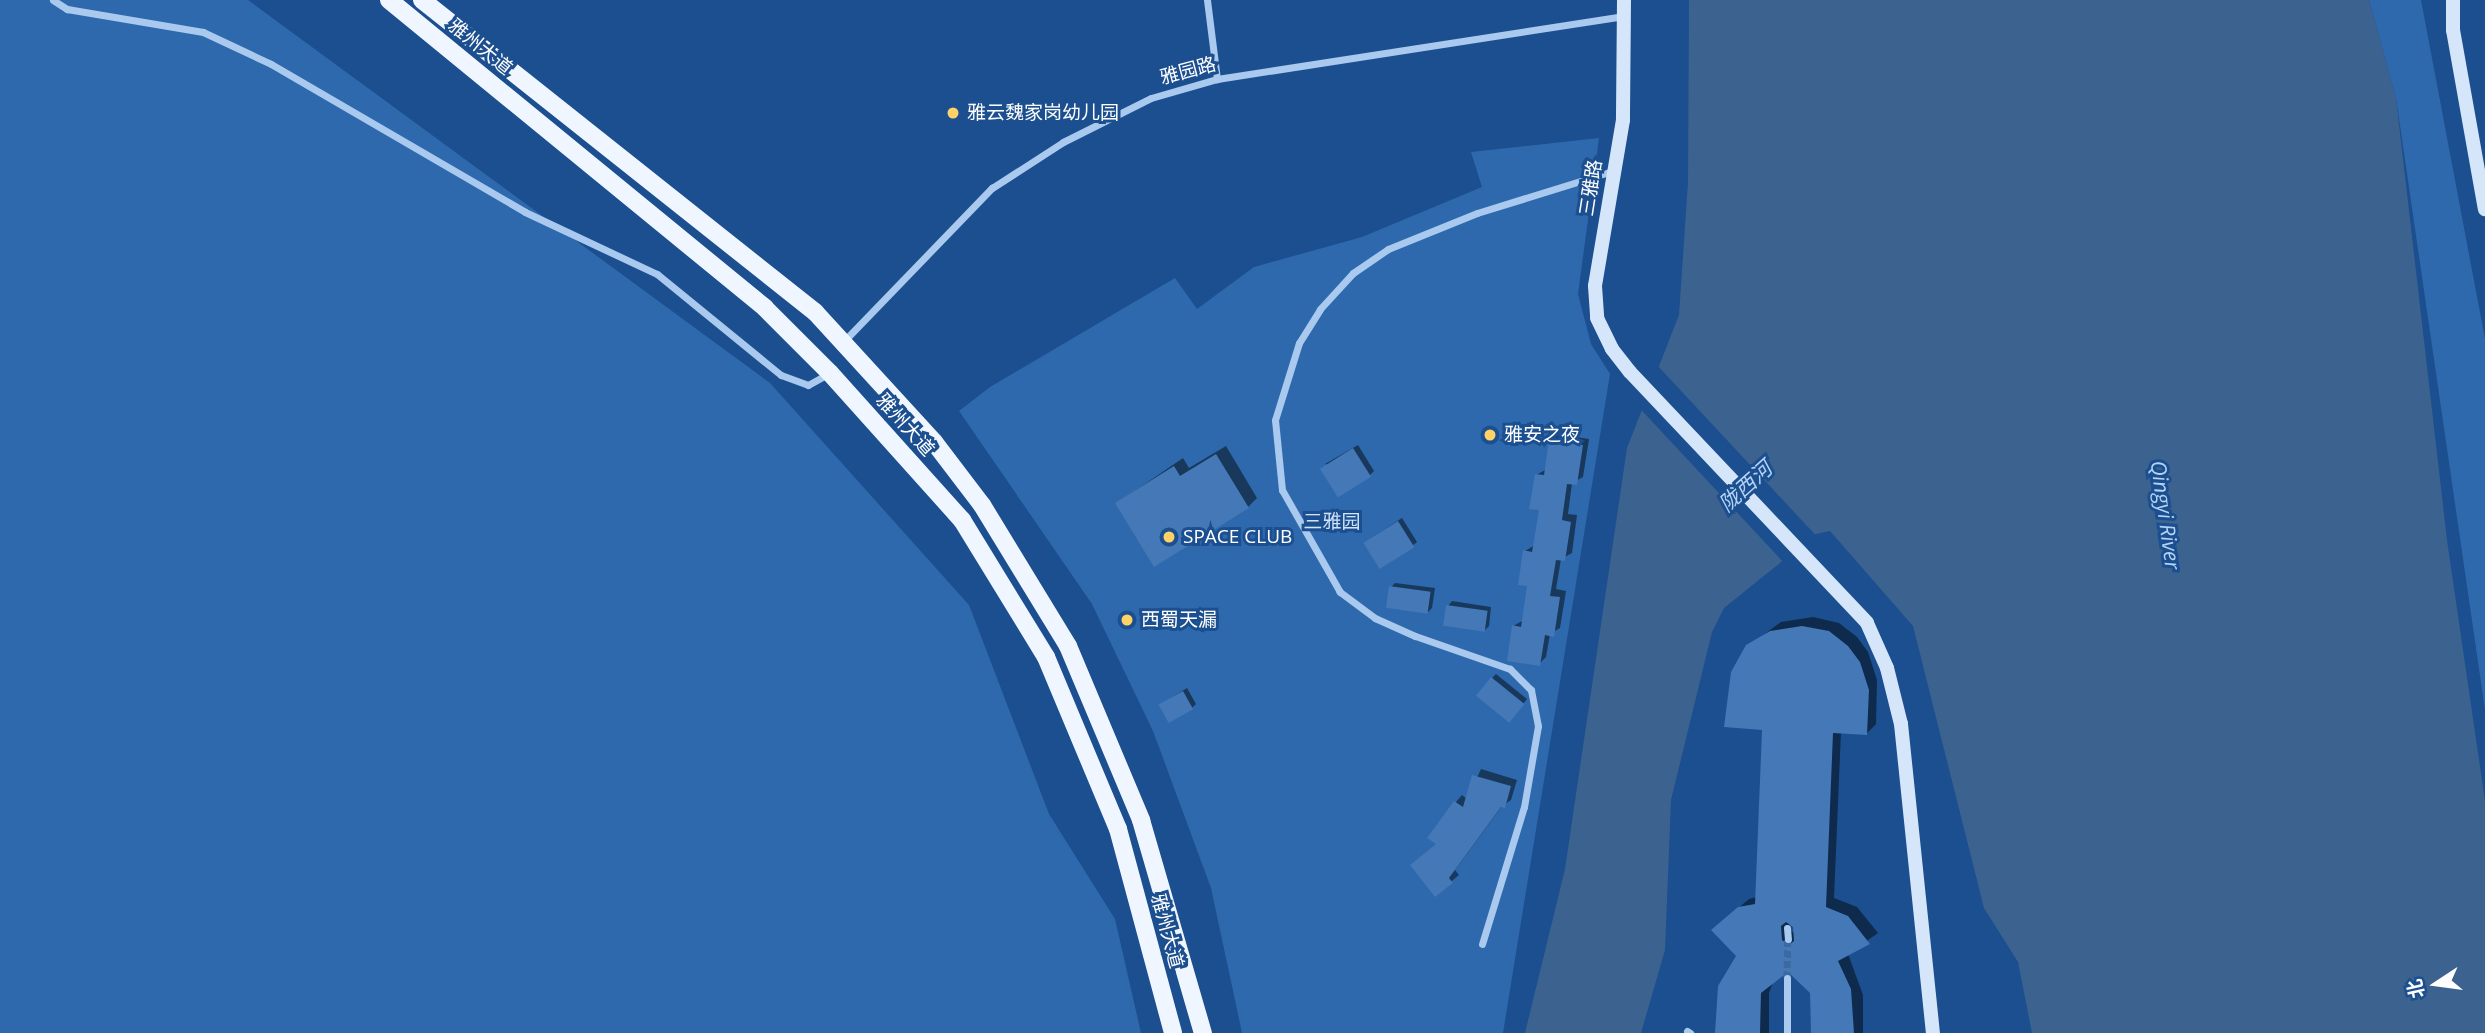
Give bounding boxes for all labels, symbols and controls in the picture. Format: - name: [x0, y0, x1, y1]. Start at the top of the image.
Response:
- street label: 雅州大道: [443, 14, 517, 80]
- street label: 雅园路: [1158, 53, 1218, 89]
- place label: 雅云魏家岗幼儿园: [967, 102, 1119, 124]
- marker: 雅云魏家岗幼儿园: [945, 105, 961, 121]
- street label: 三雅路: [1575, 158, 1607, 218]
- street label: 雅州大道: [871, 389, 939, 461]
- place label: 雅安之夜: [1504, 424, 1580, 446]
- marker: 雅安之夜: [1482, 427, 1498, 443]
- water label: 陇西河: [1713, 456, 1777, 516]
- water label: Qingyi River: [2146, 459, 2186, 571]
- park label: 三雅园: [1304, 511, 1360, 533]
- place label: SPACE CLUB: [1183, 526, 1292, 548]
- marker: SPACE CLUB: [1161, 529, 1177, 545]
- place label: 西蜀天漏: [1141, 609, 1217, 631]
- marker: 西蜀天漏: [1119, 612, 1135, 628]
- street label: 雅州大道: [1146, 891, 1188, 971]
- north arrow: [2401, 949, 2471, 1019]
- text: 北: [2401, 977, 2430, 1001]

